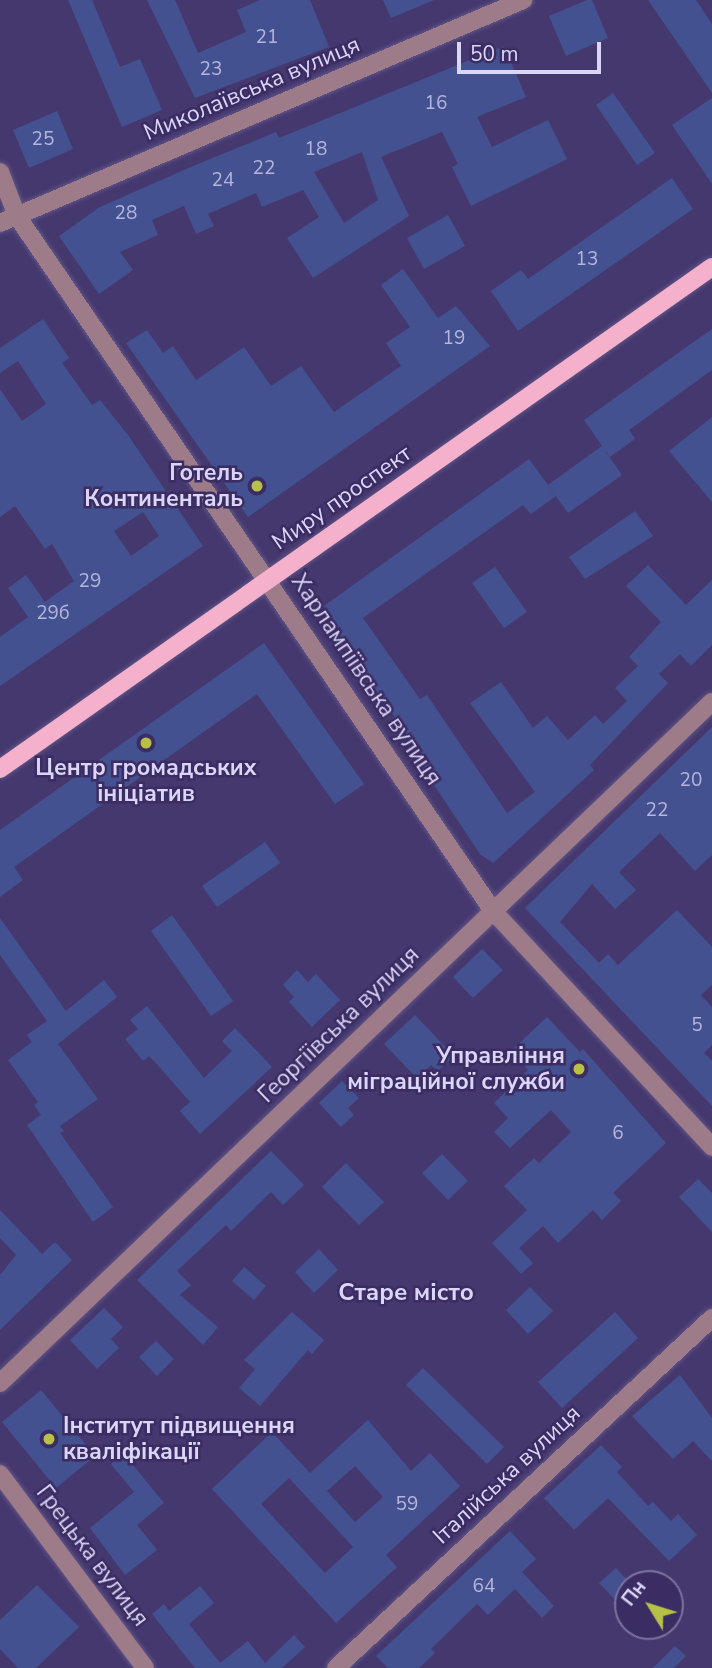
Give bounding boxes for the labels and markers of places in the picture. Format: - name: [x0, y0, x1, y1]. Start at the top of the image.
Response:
- place label: Готель Континенталь: [84, 459, 243, 513]
- marker: Готель Континенталь: [249, 478, 265, 494]
- marker: Центр громадських ініціатив: [138, 735, 154, 751]
- place label: Центр громадських ініціатив: [35, 754, 257, 808]
- place label: Управління міграційної служби: [347, 1042, 565, 1096]
- marker: Управління міграційної служби: [571, 1061, 587, 1077]
- place label: Інститут підвищення кваліфікації: [63, 1412, 295, 1466]
- marker: Інститут підвищення кваліфікації: [41, 1431, 57, 1447]

